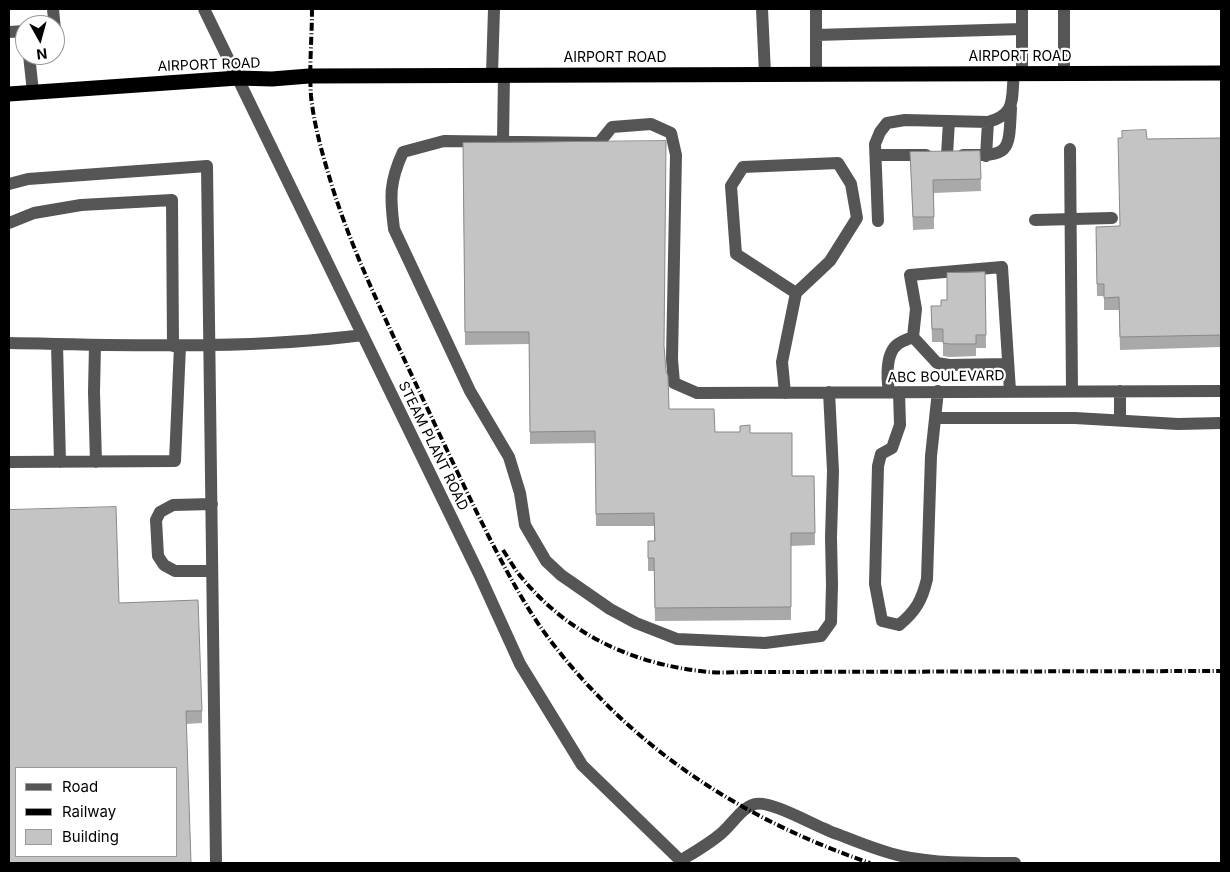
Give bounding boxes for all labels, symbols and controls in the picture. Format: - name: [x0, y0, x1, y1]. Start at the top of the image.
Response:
- north arrow: [15, 15, 65, 65]
- text: N: [35, 45, 48, 63]
- street label: AIRPORT ROAD: [968, 49, 1072, 65]
- street label: AIRPORT ROAD: [563, 50, 667, 66]
- street label: AIRPORT ROAD: [157, 55, 261, 75]
- street label: ABC BOULEVARD: [887, 368, 1005, 386]
- street label: STEAM PLANT ROAD: [394, 379, 472, 513]
- legend: [15, 767, 178, 857]
- text: Road: [62, 777, 98, 796]
- text: Railway: [62, 802, 116, 821]
- text: Building: [62, 827, 119, 846]

